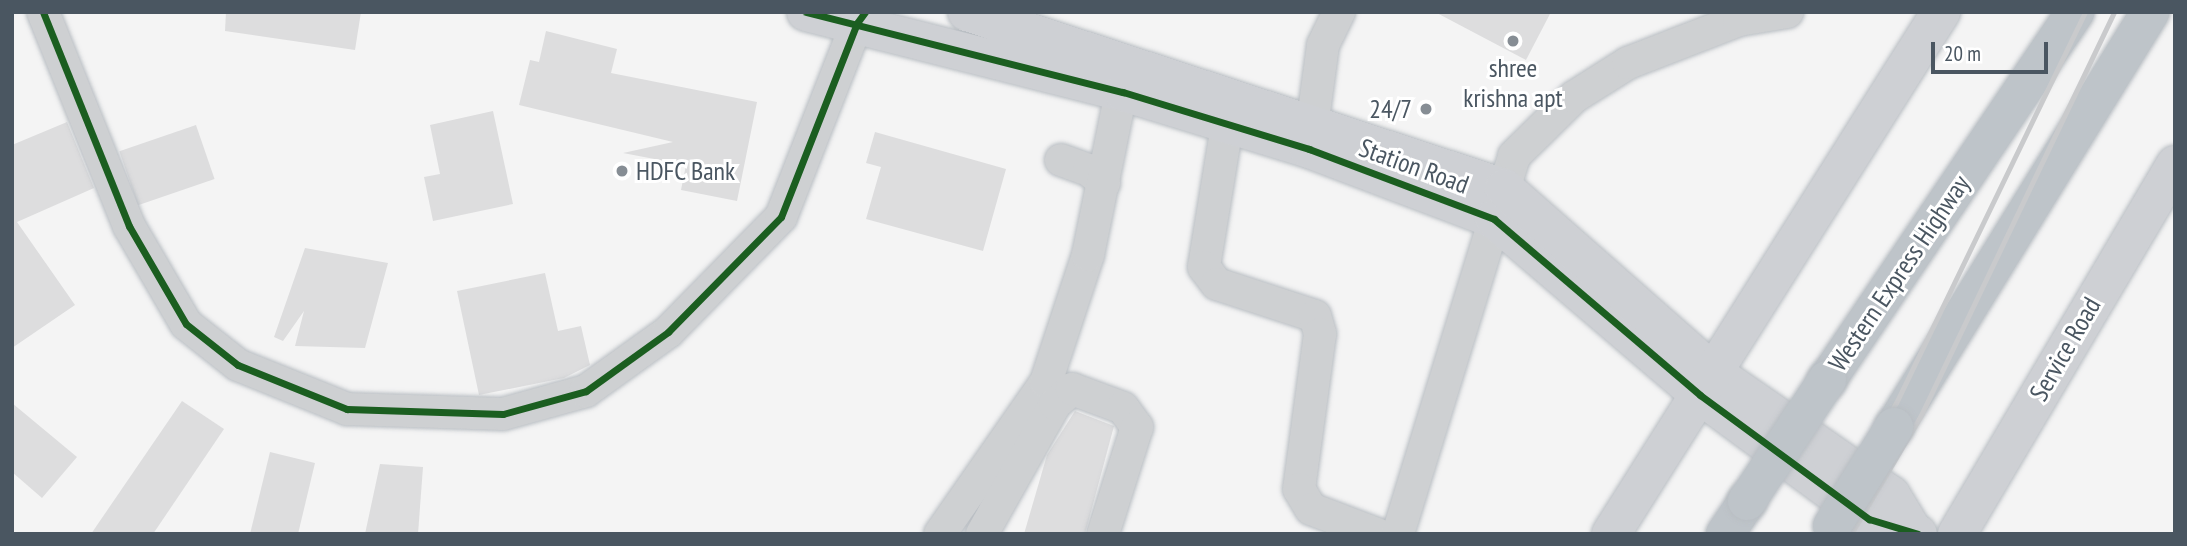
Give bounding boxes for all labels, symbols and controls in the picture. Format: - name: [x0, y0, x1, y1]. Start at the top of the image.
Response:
- scale bar: [1935, 28, 2052, 72]
- marker: shree krishna apt: [1505, 33, 1521, 49]
- text: 20 m: [1944, 40, 1981, 67]
- place label: shree krishna apt: [1463, 52, 1563, 114]
- place label: 24/7: [1369, 93, 1412, 125]
- marker: 24/7: [1418, 101, 1434, 117]
- street label: Station Road: [1355, 132, 1473, 200]
- place label: HDFC Bank: [636, 155, 736, 187]
- marker: HDFC Bank: [614, 163, 630, 179]
- street label: Western Express Highway: [1822, 169, 1976, 377]
- street label: Service Road: [2023, 292, 2107, 406]

